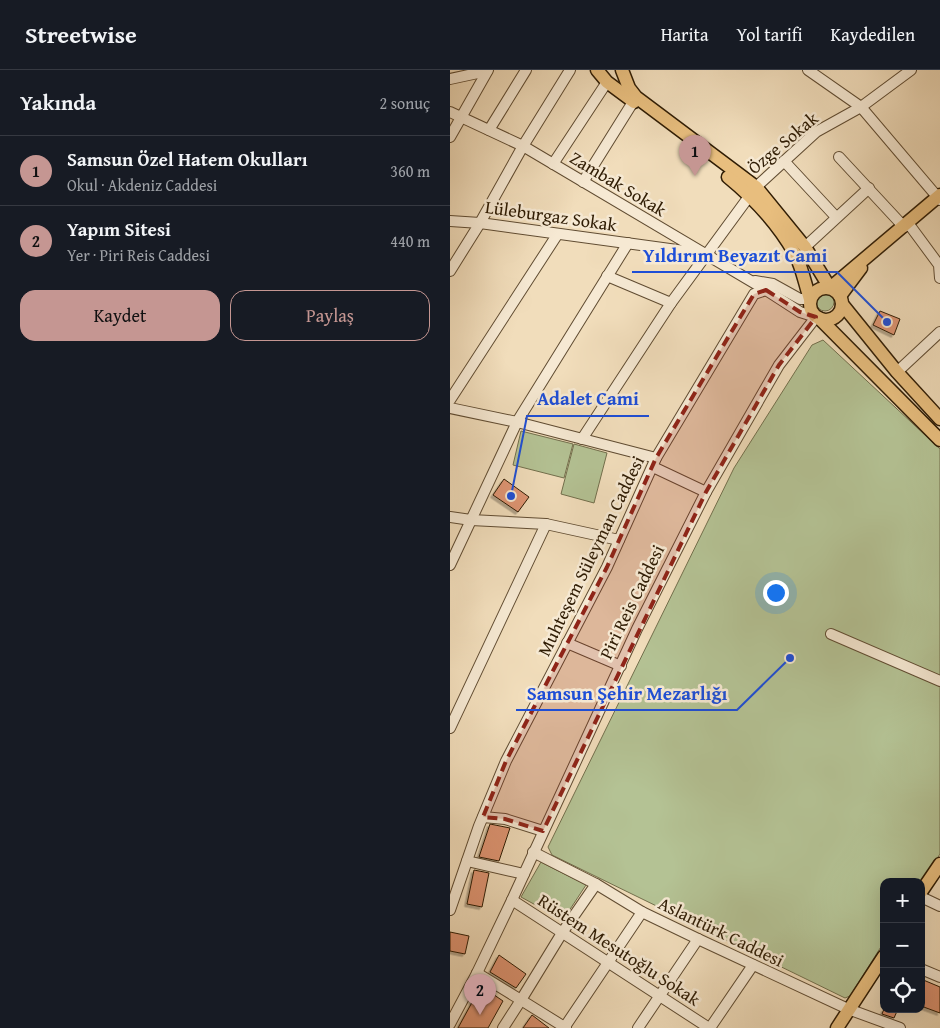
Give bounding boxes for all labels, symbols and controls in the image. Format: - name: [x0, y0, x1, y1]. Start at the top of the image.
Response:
- text: Streetwise: [25, 17, 137, 52]
- text: Harita: [661, 21, 708, 48]
- text: Yol tarifi: [736, 21, 803, 48]
- text: Kaydedilen: [831, 21, 915, 48]
- text: Yakında: [20, 87, 96, 118]
- text: 2 sonuç: [380, 91, 430, 115]
- street label: Özge Sokak: [741, 104, 825, 180]
- pin: 1: [679, 135, 711, 176]
- street label: Zambak Sokak: [565, 144, 672, 224]
- text: Samsun Özel Hatem Okulları: [67, 145, 308, 173]
- text: 1: [32, 159, 40, 183]
- text: 360 m: [390, 159, 430, 183]
- text: Okul · Akdeniz Caddesi: [67, 173, 217, 197]
- street label: Lüleburgaz Sokak: [484, 193, 619, 238]
- text: Yapım Sitesi: [67, 215, 171, 243]
- text: 2: [32, 229, 40, 253]
- text: 440 m: [390, 229, 430, 253]
- callout: Yıldırım Beyazıt Cami: [632, 238, 837, 272]
- text: Yıldırım Beyazıt Cami: [643, 241, 827, 269]
- text: Yer · Piri Reis Caddesi: [67, 243, 210, 267]
- button: Kaydet: [20, 290, 220, 341]
- button: Paylaş: [230, 290, 430, 341]
- callout: Adalet Cami: [527, 382, 649, 416]
- text: Adalet Cami: [537, 384, 639, 412]
- street label: Muhteşem Süleyman Caddesi: [530, 451, 651, 661]
- street label: Piri Reis Caddesi: [592, 540, 671, 664]
- your location: [763, 580, 789, 606]
- callout: Samsun Şehir Mezarlığı: [516, 676, 737, 710]
- text: Samsun Şehir Mezarlığı: [527, 679, 727, 707]
- map controls: [880, 878, 925, 1013]
- button: +: [880, 878, 925, 923]
- street label: Rüstem Mesutoğlu Sokak: [533, 887, 707, 1013]
- street label: Aslantürk Caddesi: [654, 889, 788, 974]
- button: −: [880, 923, 925, 968]
- button: locate: [880, 968, 925, 1013]
- pin: 2: [464, 974, 496, 1015]

